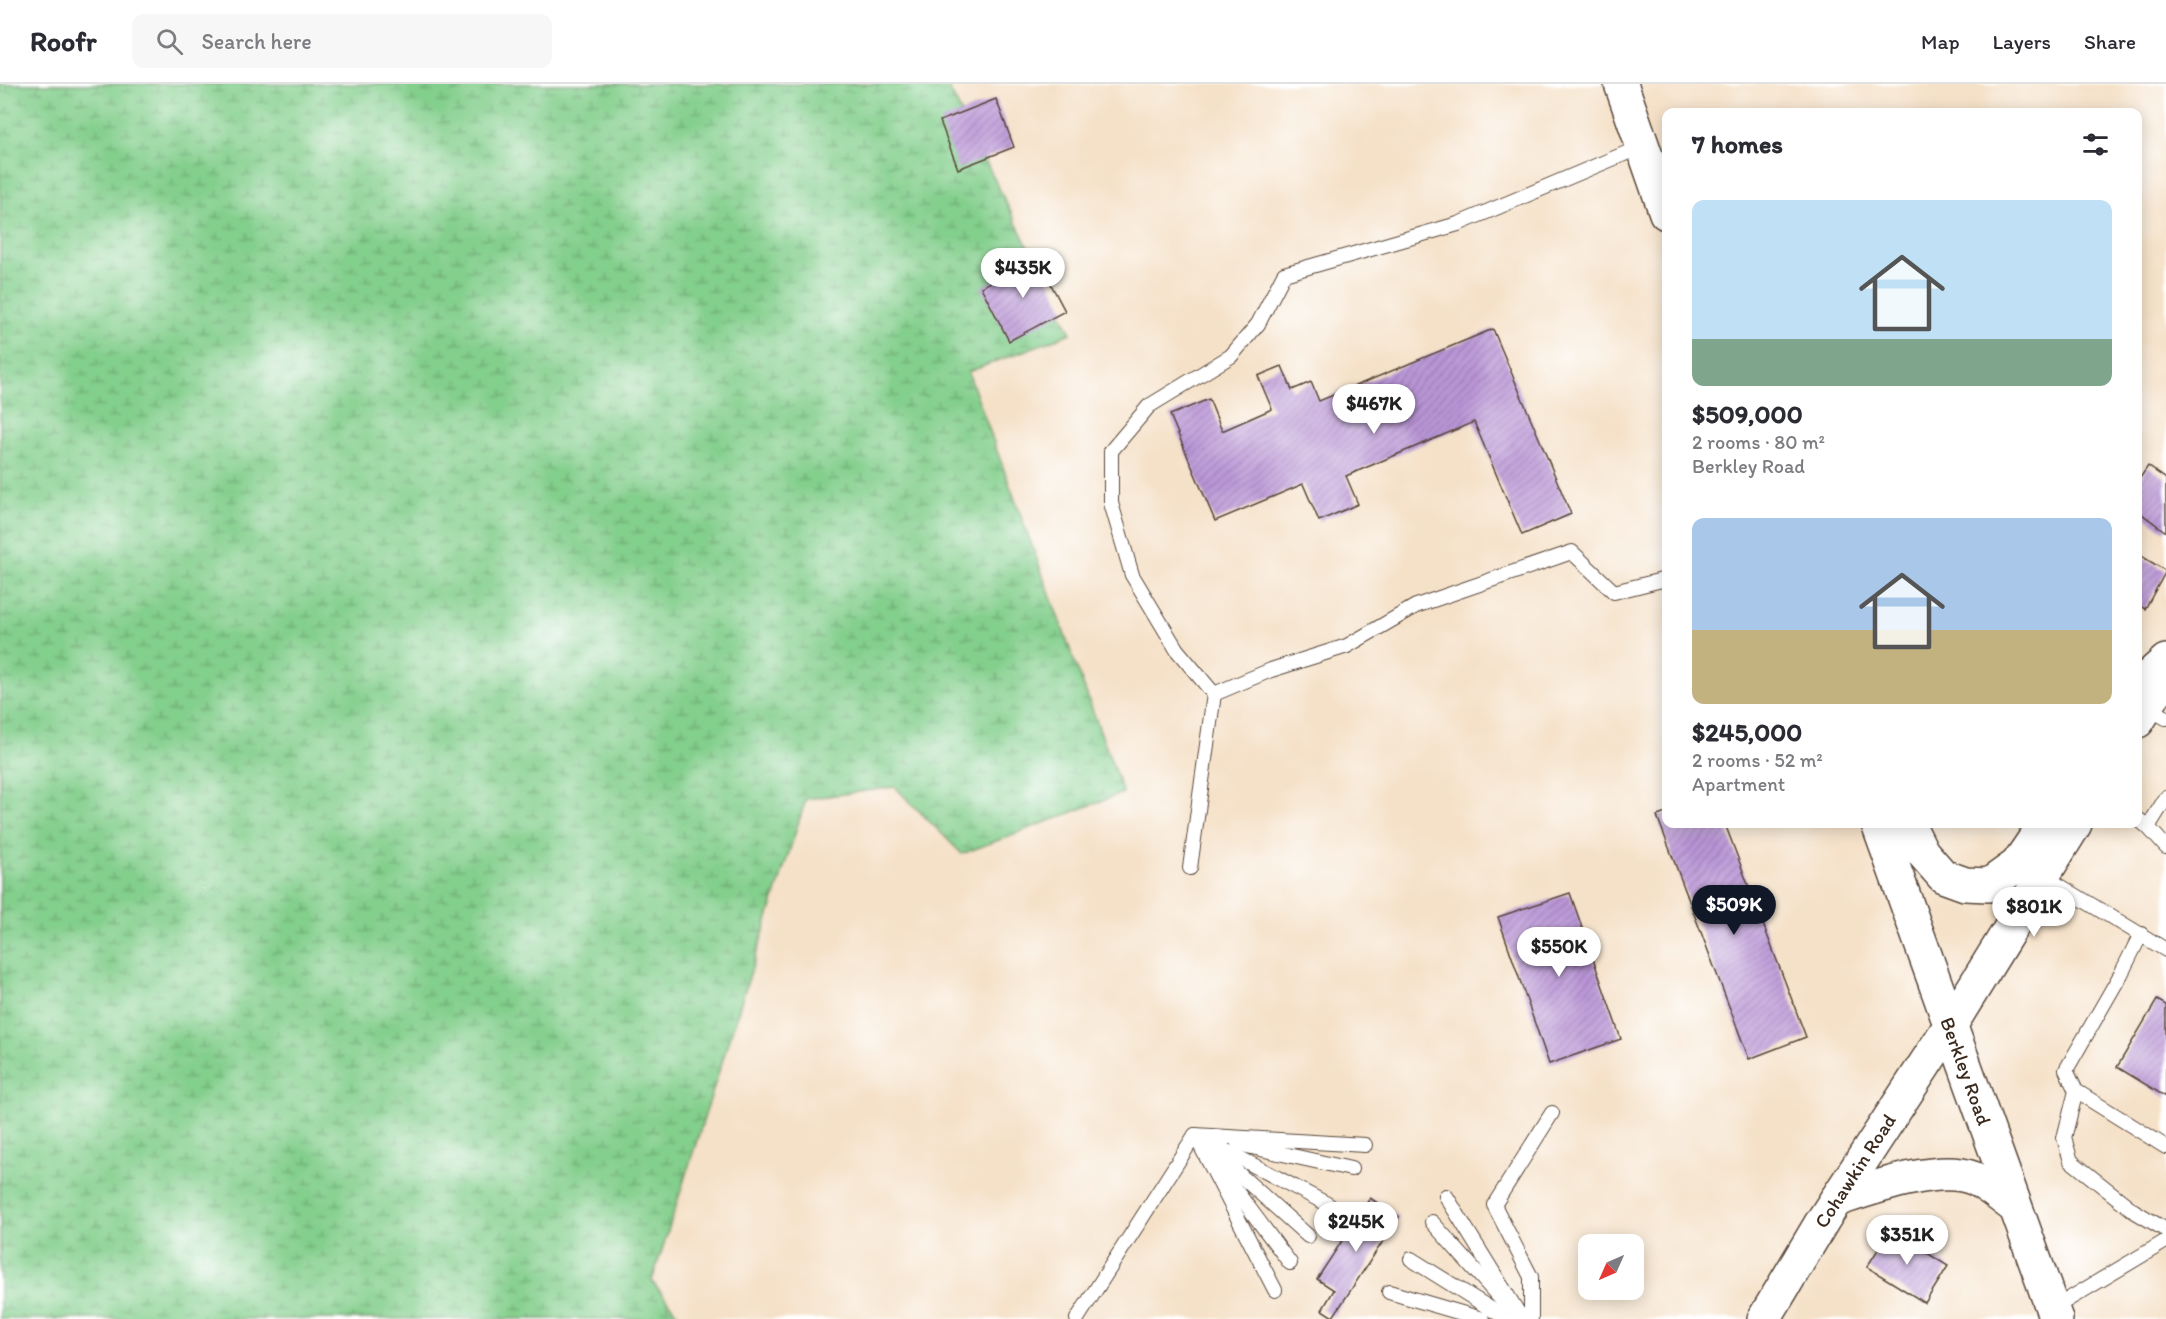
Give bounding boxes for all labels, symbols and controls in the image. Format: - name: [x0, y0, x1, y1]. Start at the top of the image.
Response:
- search box: [132, 14, 552, 68]
- text: Roofr: [30, 24, 96, 58]
- icon: search: [153, 25, 186, 58]
- text: Search here: [201, 28, 312, 55]
- text: Map: [1921, 29, 1960, 54]
- text: Layers: [1993, 29, 2051, 54]
- text: Share: [2084, 29, 2136, 54]
- text: 7 homes: [1692, 128, 1783, 160]
- icon: filters: [2079, 128, 2112, 161]
- icon: home: [1848, 239, 1956, 347]
- pin: $435K: [981, 248, 1065, 299]
- text: $435K: [995, 255, 1051, 279]
- pin: $467K: [1332, 384, 1416, 435]
- text: $467K: [1346, 391, 1402, 415]
- text: $509,000: [1692, 398, 1803, 430]
- text: 2 rooms · 80 m²: [1692, 430, 1825, 454]
- text: Berkley Road: [1692, 454, 1805, 478]
- icon: home: [1848, 557, 1956, 665]
- text: $245,000: [1692, 716, 1802, 748]
- text: 2 rooms · 52 m²: [1692, 748, 1823, 772]
- text: Apartment: [1692, 772, 1785, 796]
- pin: $509K: [1692, 885, 1776, 936]
- pin: $801K: [1992, 887, 2076, 938]
- text: $509K: [1706, 892, 1762, 916]
- text: $801K: [2006, 894, 2062, 918]
- pin: $550K: [1517, 927, 1601, 978]
- text: $550K: [1531, 934, 1587, 958]
- street label: Berkley Road: [1935, 1014, 1997, 1128]
- street label: Cohawkin Road: [1809, 1109, 1901, 1233]
- pin: $245K: [1314, 1202, 1398, 1253]
- text: $245K: [1328, 1209, 1384, 1233]
- pin: $351K: [1865, 1215, 1949, 1266]
- text: $351K: [1880, 1222, 1934, 1246]
- north arrow: [1578, 1234, 1644, 1300]
- map controls: [1578, 1234, 1644, 1300]

